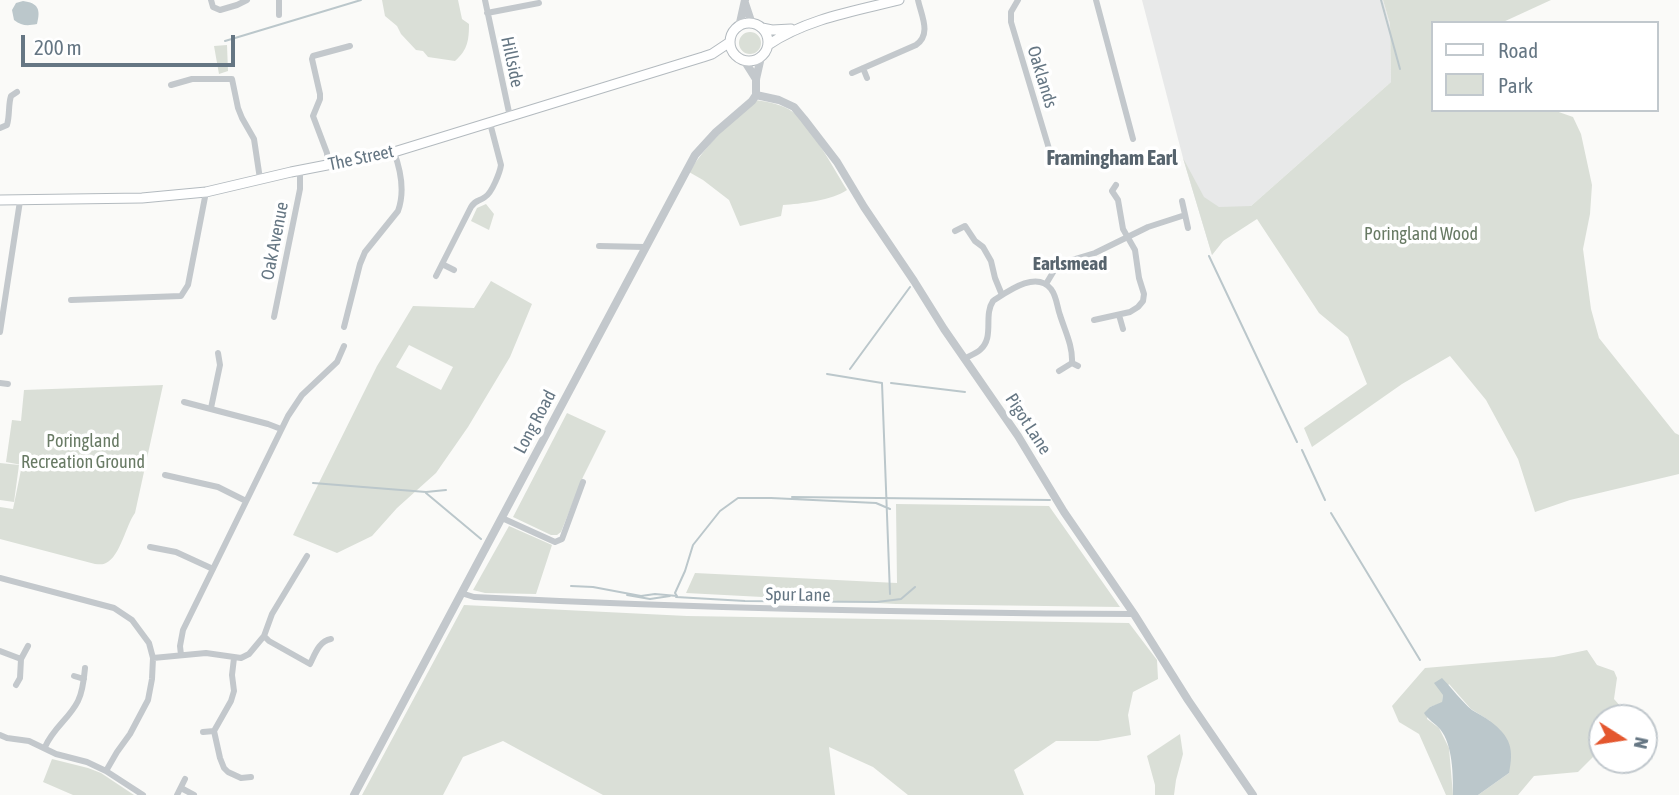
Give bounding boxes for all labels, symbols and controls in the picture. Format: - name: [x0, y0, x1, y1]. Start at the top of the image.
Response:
- scale bar: [24, 21, 238, 65]
- legend: [1430, 21, 1658, 112]
- text: 200 m: [34, 35, 82, 59]
- street label: Hillside: [496, 35, 528, 89]
- text: Road: [1498, 38, 1538, 62]
- street label: Oaklands: [1022, 43, 1062, 111]
- text: Park: [1498, 73, 1533, 97]
- street label: The Street: [326, 141, 396, 175]
- district label: Framingham Earl: [1046, 145, 1178, 171]
- street label: Oak Avenue: [257, 200, 293, 282]
- park label: Poringland Wood: [1364, 223, 1478, 245]
- district label: Earlsmead: [1033, 253, 1107, 275]
- street label: Long Road: [509, 387, 561, 457]
- street label: Pigot Lane: [1000, 389, 1056, 459]
- park label: Poringland Recreation Ground: [21, 430, 145, 472]
- street label: Spur Lane: [765, 584, 831, 606]
- north arrow: [1588, 704, 1658, 774]
- text: N: [1630, 735, 1654, 751]

